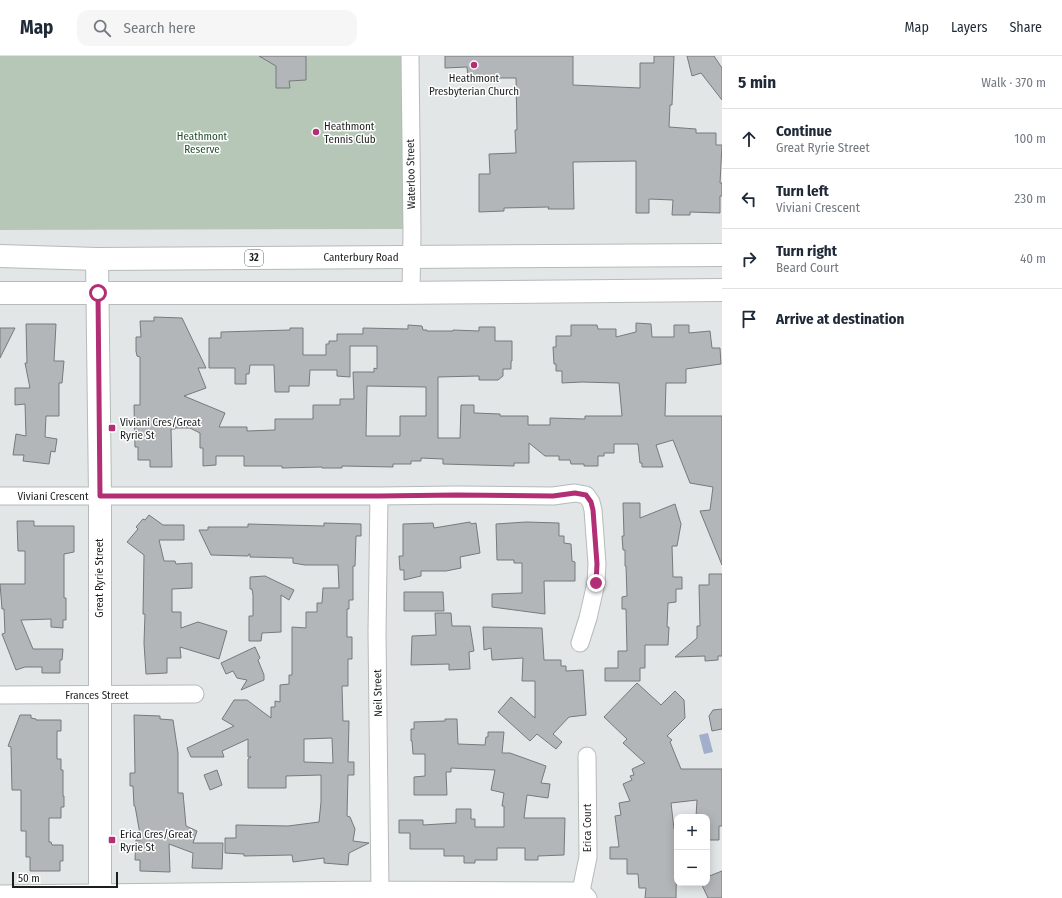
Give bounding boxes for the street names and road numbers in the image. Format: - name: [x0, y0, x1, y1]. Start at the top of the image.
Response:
- street label: Waterloo Street: [404, 138, 418, 209]
- road number: 32: [245, 250, 263, 266]
- street label: Canterbury Road: [323, 251, 399, 264]
- street label: Viviani Crescent: [18, 490, 89, 503]
- street label: Great Ryrie Street: [93, 538, 106, 618]
- street label: Neil Street: [371, 669, 385, 717]
- street label: Frances Street: [65, 689, 129, 702]
- street label: Erica Court: [581, 803, 594, 852]

